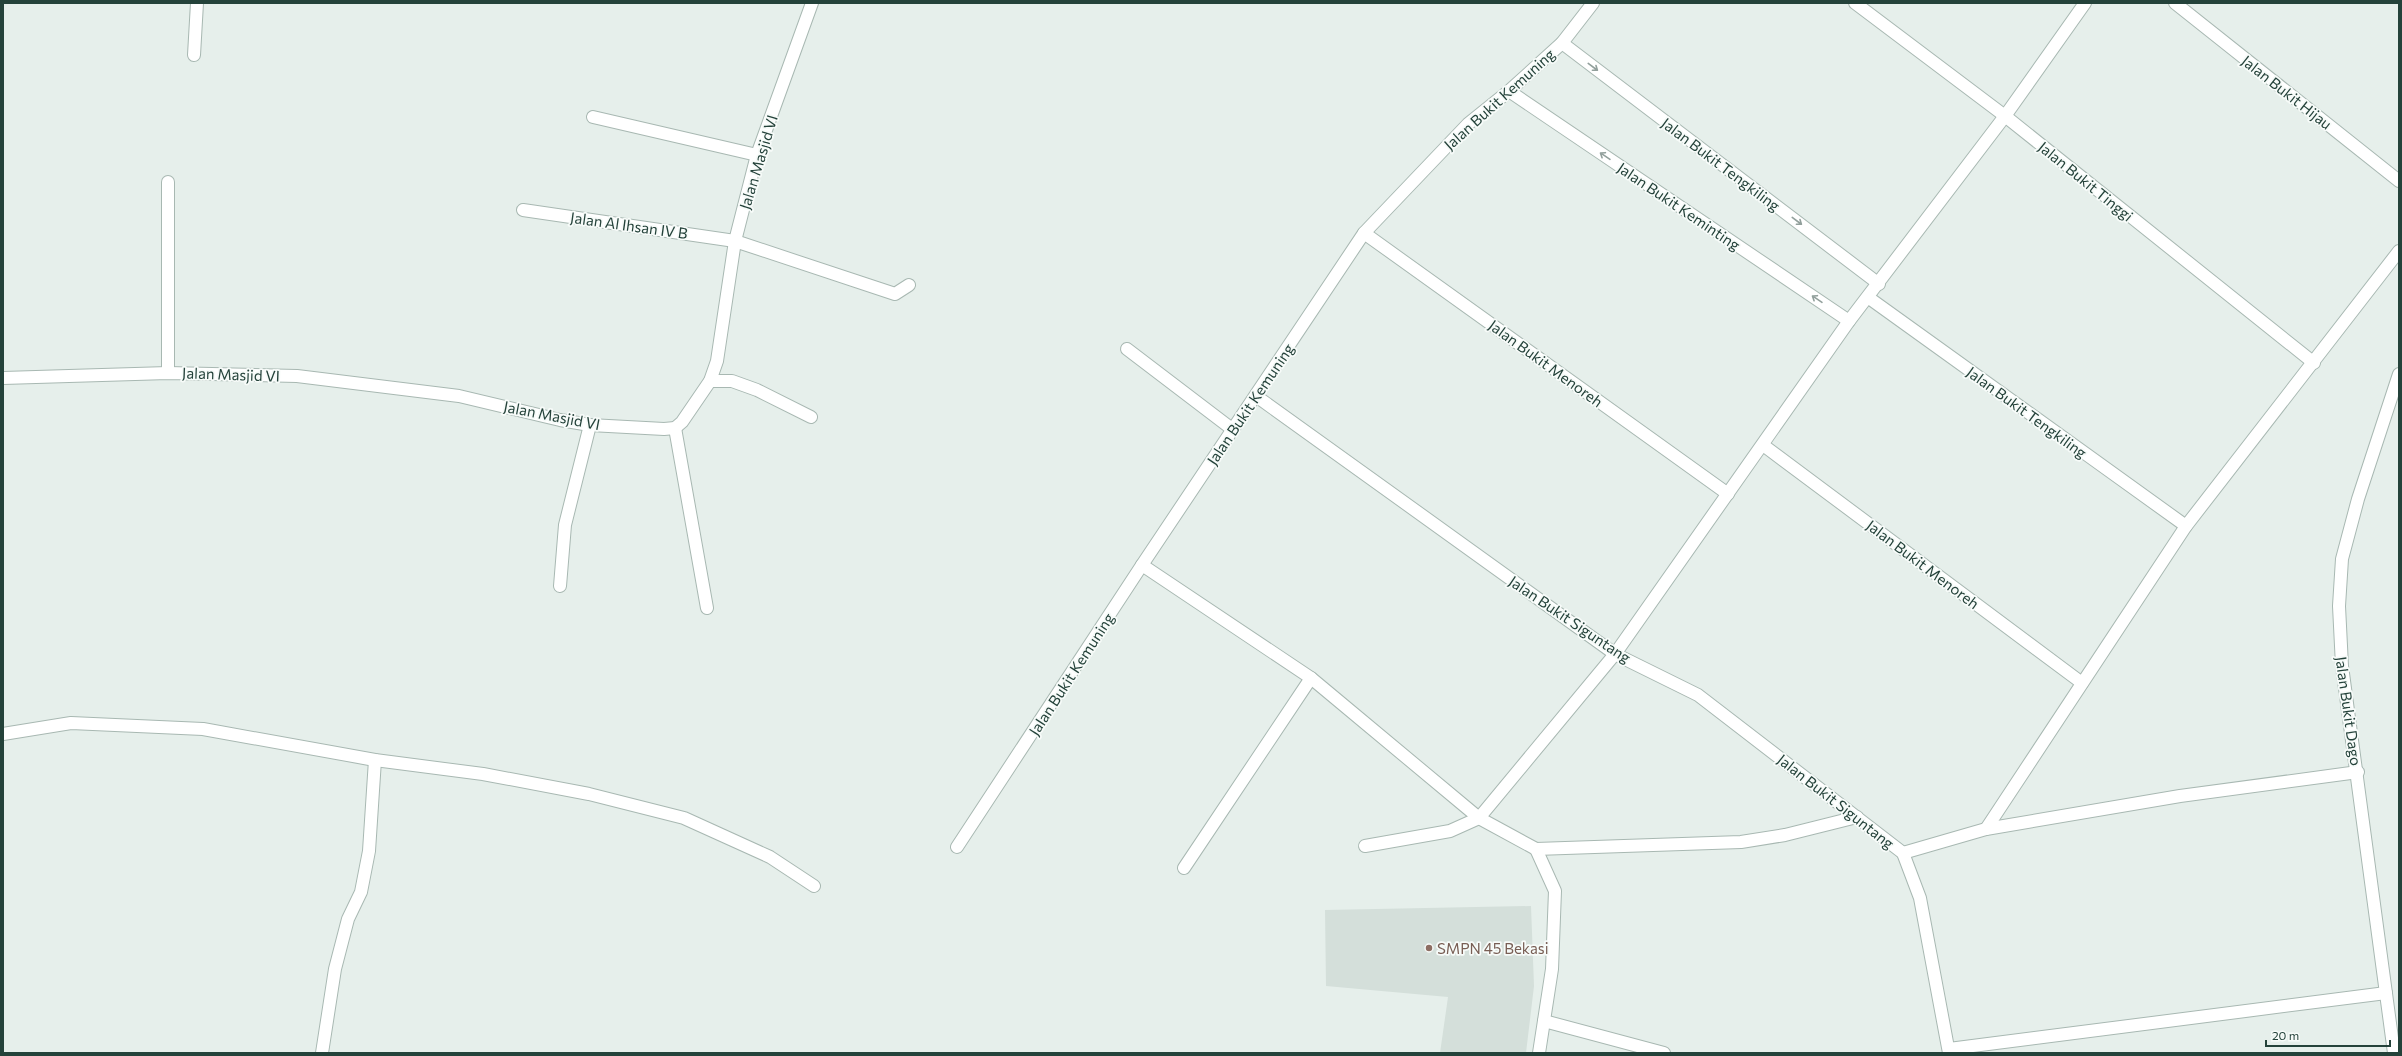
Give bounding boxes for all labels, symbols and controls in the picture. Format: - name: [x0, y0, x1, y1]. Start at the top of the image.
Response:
- street label: Jalan Bukit Kemuning: [1440, 45, 1558, 153]
- street label: Jalan Bukit Hijau: [2238, 51, 2336, 133]
- one-way arrow: [1588, 62, 1599, 71]
- street label: Jalan Masjid VI: [735, 113, 781, 211]
- street label: Jalan Bukit Tengkiling: [1658, 114, 1784, 214]
- street label: Jalan Bukit Tinggi: [2035, 137, 2137, 225]
- one-way arrow: [1600, 152, 1611, 160]
- street label: Jalan Bukit Keminting: [1614, 158, 1744, 254]
- street label: Jalan Al Ihsan IV B: [569, 208, 689, 242]
- one-way arrow: [1791, 217, 1802, 226]
- one-way arrow: [1812, 295, 1823, 303]
- street label: Jalan Bukit Menoreh: [1486, 316, 1606, 410]
- street label: Jalan Bukit Kemuning: [1203, 340, 1297, 468]
- street label: Jalan Bukit Tengkiling: [1964, 362, 2090, 462]
- street label: Jalan Masjid VI: [182, 363, 280, 385]
- street label: Jalan Masjid VI: [502, 397, 602, 433]
- street label: Jalan Bukit Menoreh: [1863, 516, 1983, 612]
- street label: Jalan Bukit Siguntang: [1506, 572, 1634, 666]
- street label: Jalan Bukit Kemuning: [1025, 609, 1117, 739]
- street label: Jalan Bukit Dago: [2332, 655, 2366, 767]
- street label: Jalan Bukit Siguntang: [1774, 750, 1898, 852]
- place label: SMPN 45 Bekasi: [1437, 939, 1549, 957]
- marker: SMPN 45 Bekasi: [1424, 943, 1434, 953]
- scale bar: [2266, 1022, 2390, 1048]
- text: 20 m: [2272, 1028, 2299, 1042]

